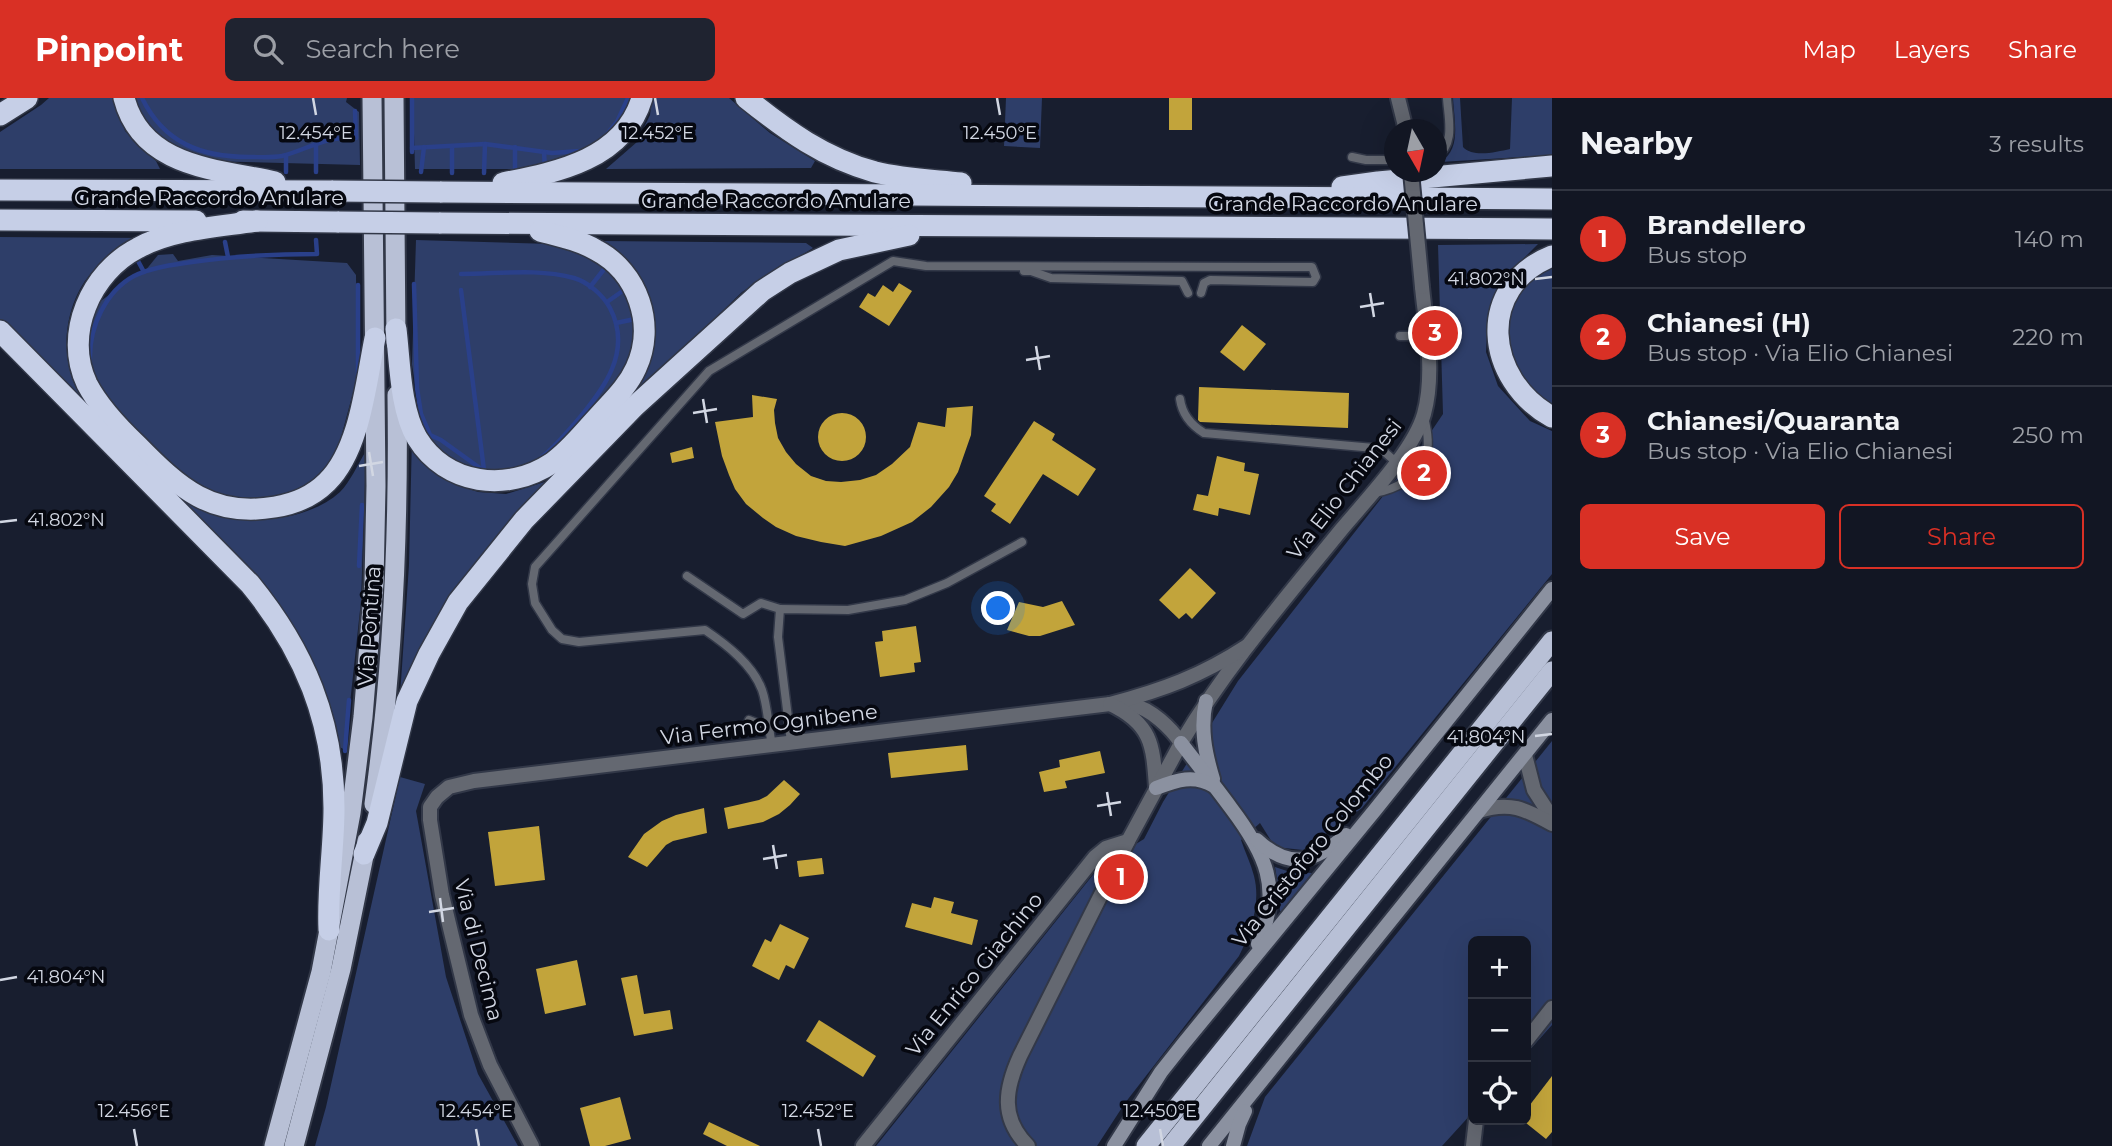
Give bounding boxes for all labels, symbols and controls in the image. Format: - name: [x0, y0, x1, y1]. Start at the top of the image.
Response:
- search box: [225, 18, 715, 81]
- text: Pinpoint: [35, 29, 183, 69]
- icon: search: [249, 30, 287, 68]
- text: Search here: [305, 33, 460, 65]
- text: Map: [1802, 35, 1856, 64]
- text: Layers: [1894, 35, 1970, 64]
- text: Share: [2008, 35, 2077, 64]
- north arrow: [1384, 119, 1447, 182]
- text: 12.454°E: [279, 122, 353, 144]
- text: 12.452°E: [622, 122, 694, 144]
- text: 12.450°E: [963, 122, 1037, 144]
- text: Nearby: [1580, 125, 1692, 162]
- text: 3 results: [1989, 130, 2084, 158]
- street label: Grande Raccordo Anulare: [74, 185, 344, 210]
- street label: Grande Raccordo Anulare: [641, 188, 911, 213]
- street label: Grande Raccordo Anulare: [1208, 191, 1478, 216]
- text: Brandellero: [1647, 209, 1806, 241]
- text: 1: [1598, 225, 1608, 253]
- text: 140 m: [2015, 225, 2084, 253]
- text: Bus stop: [1647, 241, 1747, 269]
- text: 41.802°N: [1447, 268, 1525, 290]
- pin: 3: [1412, 307, 1458, 359]
- text: Chianesi (H): [1647, 307, 1811, 339]
- text: 2: [1596, 323, 1610, 351]
- text: 220 m: [2012, 323, 2084, 351]
- text: Bus stop · Via Elio Chianesi: [1647, 339, 1953, 367]
- text: Chianesi/Quaranta: [1647, 405, 1900, 437]
- street label: Via Elio Chianesi: [1281, 414, 1407, 564]
- text: 3: [1596, 421, 1610, 449]
- text: 250 m: [2012, 421, 2084, 449]
- text: Bus stop · Via Elio Chianesi: [1647, 437, 1953, 465]
- pin: 2: [1401, 447, 1447, 499]
- button: Save: [1580, 504, 1825, 569]
- button: Share: [1839, 504, 2084, 569]
- text: 41.802°N: [27, 509, 105, 531]
- street label: Via Pontina: [352, 565, 386, 687]
- your location: [981, 591, 1015, 625]
- street label: Via Fermo Ognibene: [659, 698, 879, 750]
- text: 41.804°N: [1447, 726, 1525, 748]
- street label: Via Cristoforo Colombo: [1226, 748, 1398, 952]
- pin: 1: [1098, 851, 1144, 903]
- street label: Via di Decima: [449, 877, 509, 1023]
- street label: Via Enrico Giachino: [900, 887, 1048, 1061]
- map controls: [1468, 936, 1531, 1125]
- button: +: [1468, 936, 1531, 999]
- text: 41.804°N: [27, 966, 105, 988]
- button: −: [1468, 999, 1531, 1062]
- button: locate: [1468, 1062, 1531, 1125]
- text: 12.456°E: [98, 1100, 170, 1122]
- text: 12.454°E: [439, 1100, 513, 1122]
- text: 12.452°E: [782, 1100, 854, 1122]
- text: 12.450°E: [1123, 1100, 1197, 1122]

